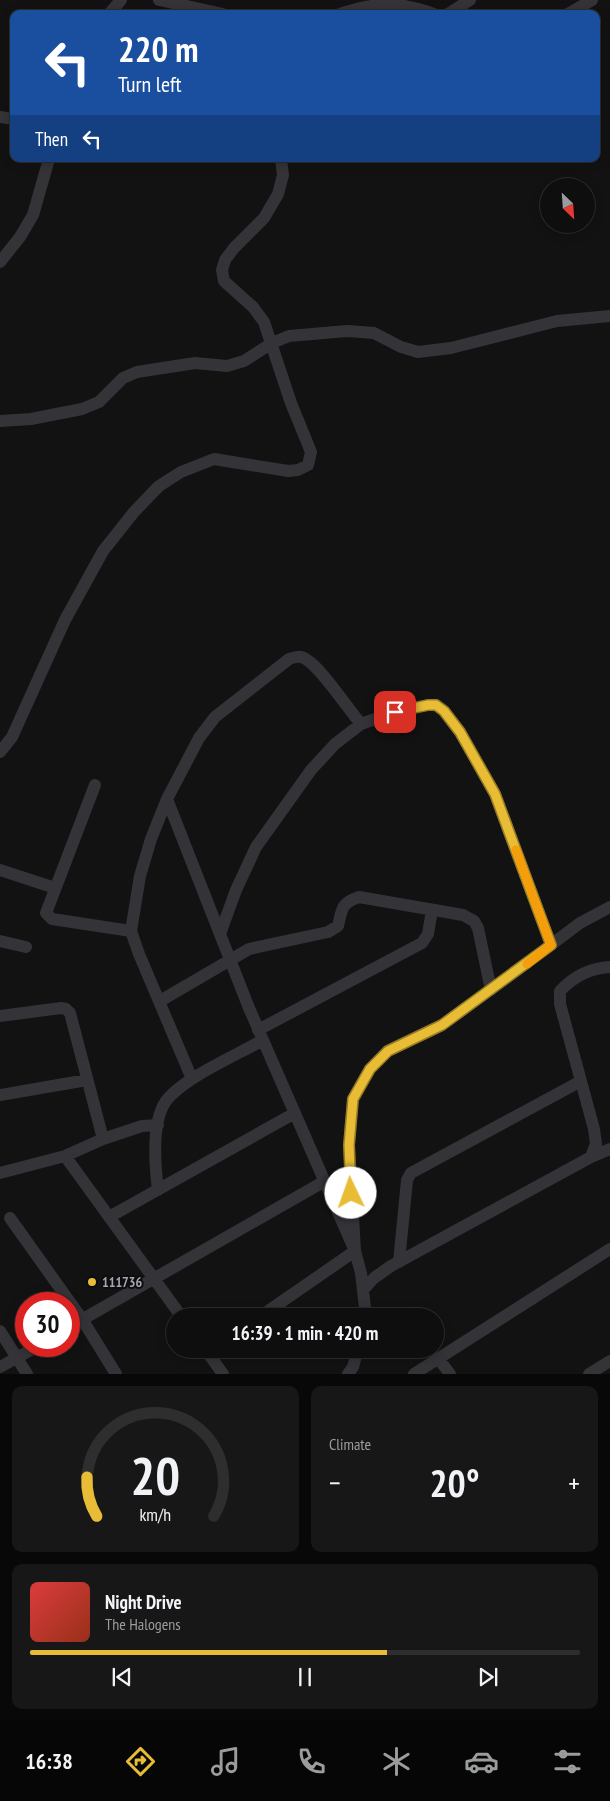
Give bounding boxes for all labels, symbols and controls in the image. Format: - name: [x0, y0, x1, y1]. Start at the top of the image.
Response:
- text: 220 m: [118, 26, 199, 72]
- icon: left: [35, 30, 100, 95]
- text: Turn left: [118, 70, 182, 98]
- icon: left: [78, 125, 106, 153]
- text: Then: [35, 127, 68, 151]
- north arrow: [540, 178, 595, 232]
- map controls: [540, 178, 595, 233]
- pin: [374, 691, 416, 733]
- icon: arrive: [381, 698, 409, 726]
- position arrow: [324, 1166, 376, 1218]
- place label: 111736: [102, 1273, 142, 1291]
- marker: 111736: [86, 1276, 98, 1288]
- speed limit sign: 30: [15, 1292, 80, 1357]
- text: 16:39 · 1 min · 420 m: [232, 1321, 378, 1345]
- text: Climate: [329, 1434, 371, 1454]
- text: 20: [131, 1442, 180, 1509]
- text: 20°: [429, 1458, 480, 1507]
- text: −: [329, 1464, 341, 1501]
- text: +: [568, 1464, 580, 1501]
- text: km/h: [140, 1503, 171, 1526]
- text: Night Drive: [105, 1590, 182, 1614]
- text: The Halogens: [105, 1614, 181, 1634]
- icon: previous: [108, 1663, 136, 1691]
- icon: pause: [291, 1663, 319, 1691]
- icon: next: [474, 1663, 502, 1691]
- icon: directions: [123, 1744, 158, 1779]
- icon: music: [208, 1744, 243, 1779]
- icon: phone: [294, 1744, 329, 1779]
- icon: climate: [379, 1744, 414, 1779]
- icon: car: [464, 1744, 499, 1779]
- icon: filters: [550, 1744, 585, 1779]
- text: 16:38: [25, 1747, 73, 1775]

